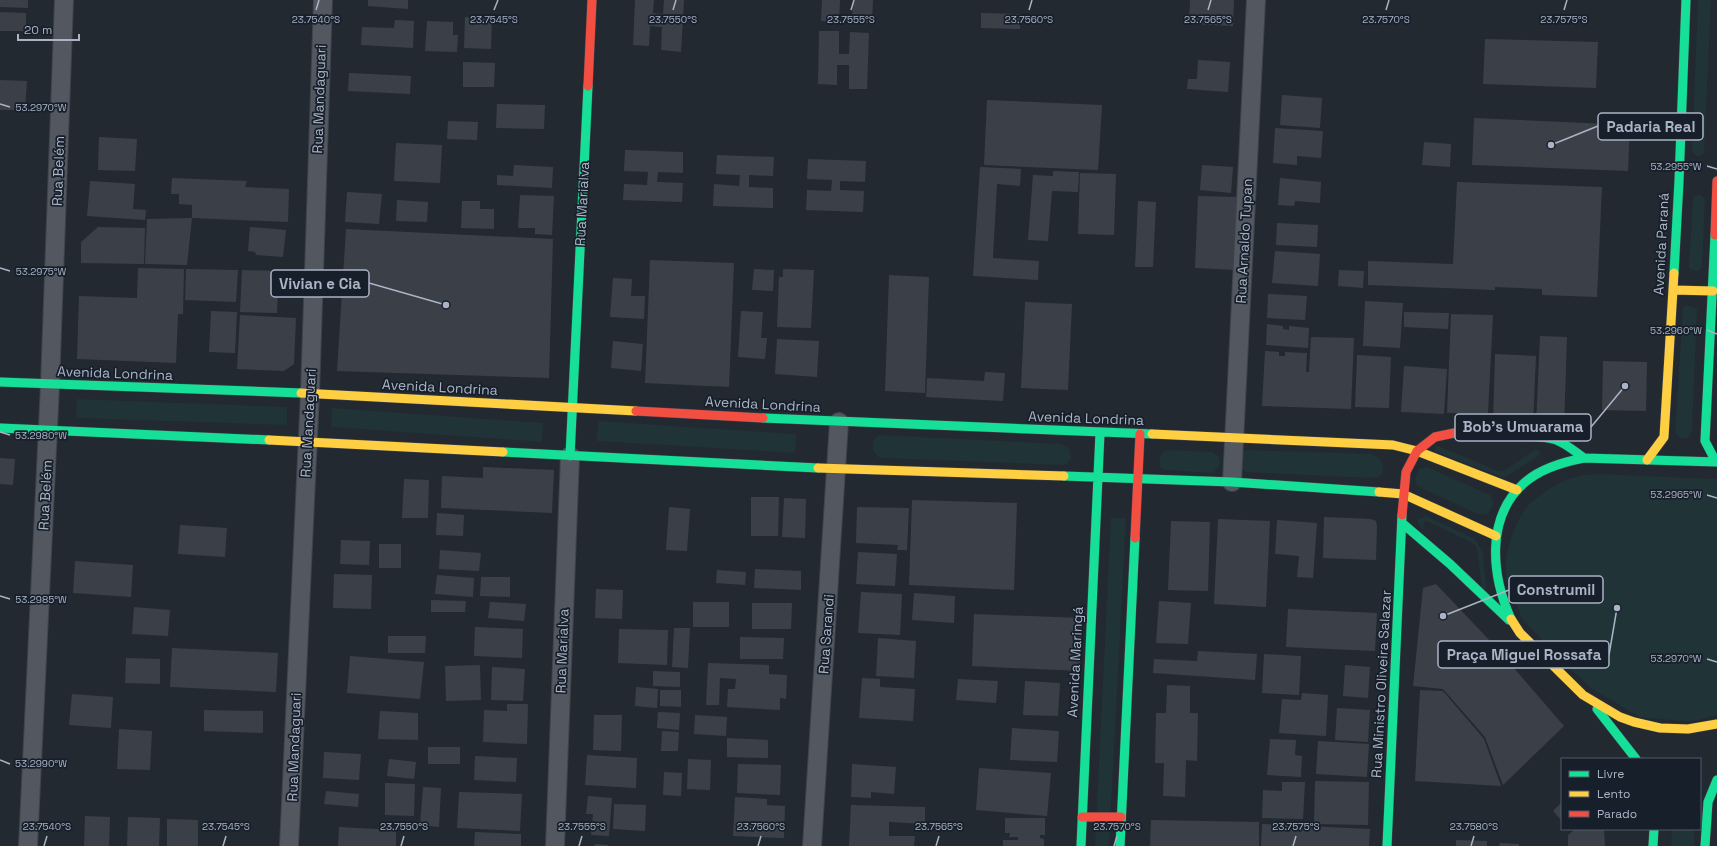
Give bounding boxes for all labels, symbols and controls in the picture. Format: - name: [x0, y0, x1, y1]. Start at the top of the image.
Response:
- text: 23.7540°S: [292, 13, 340, 26]
- text: 23.7545°S: [470, 13, 518, 26]
- text: 23.7550°S: [649, 13, 697, 26]
- text: 23.7555°S: [827, 13, 875, 26]
- text: 23.7560°S: [1005, 13, 1053, 26]
- text: 23.7565°S: [1184, 13, 1232, 26]
- text: 23.7570°S: [1362, 13, 1410, 26]
- text: 23.7575°S: [1540, 13, 1588, 26]
- scale bar: [18, 16, 79, 42]
- text: 20 m: [24, 22, 52, 38]
- street label: Rua Mandaguari: [308, 44, 330, 154]
- text: 53.2970°W: [15, 101, 67, 114]
- callout: Padaria Real: [1598, 113, 1703, 140]
- text: Padaria Real: [1607, 117, 1695, 136]
- street label: Rua Belém: [48, 136, 68, 206]
- text: 53.2955°W: [1650, 160, 1702, 173]
- street label: Rua Marialva: [571, 161, 593, 247]
- street label: Rua Arnaldo Tupan: [1232, 178, 1256, 304]
- street label: Avenida Paraná: [1649, 192, 1673, 296]
- text: 53.2975°W: [16, 265, 67, 278]
- callout: Vivian e Cia: [271, 270, 369, 297]
- text: Vivian e Cia: [279, 274, 361, 293]
- text: 53.2960°W: [1650, 324, 1702, 337]
- street label: Avenida Londrina: [57, 362, 173, 384]
- street label: Rua Mandaguari: [296, 368, 320, 478]
- street label: Avenida Londrina: [382, 375, 498, 399]
- street label: Avenida Londrina: [705, 392, 821, 416]
- street label: Avenida Londrina: [1028, 407, 1144, 429]
- callout: Bob's Umuarama: [1455, 414, 1591, 441]
- text: Bob's Umuarama: [1463, 417, 1584, 436]
- text: 53.2980°W: [15, 429, 67, 442]
- street label: Rua Belém: [34, 459, 56, 531]
- text: 53.2965°W: [1650, 488, 1702, 501]
- callout: Construmil: [1509, 576, 1603, 603]
- text: Construmil: [1517, 580, 1595, 599]
- street label: Rua Ministro Oliveira Salazar: [1367, 590, 1395, 778]
- text: 53.2985°W: [15, 593, 67, 606]
- street label: Rua Sarandi: [814, 594, 838, 674]
- street label: Avenida Maringá: [1063, 606, 1087, 718]
- street label: Rua Marialva: [552, 608, 572, 694]
- callout: Praça Miguel Rossafa: [1438, 641, 1609, 668]
- text: Praça Miguel Rossafa: [1447, 645, 1602, 664]
- text: 53.2970°W: [1650, 652, 1702, 665]
- street label: Rua Mandaguari: [283, 692, 305, 802]
- text: 53.2990°W: [15, 757, 67, 770]
- legend: [1561, 758, 1701, 830]
- text: Livre: [1597, 766, 1624, 782]
- text: Lento: [1597, 786, 1631, 802]
- text: Parado: [1597, 806, 1637, 822]
- text: 23.7540°S: [23, 820, 71, 833]
- text: 23.7545°S: [202, 820, 250, 833]
- text: 23.7550°S: [380, 820, 428, 833]
- text: 23.7555°S: [558, 820, 606, 833]
- text: 23.7560°S: [737, 820, 785, 833]
- text: 23.7565°S: [915, 820, 963, 833]
- text: 23.7570°S: [1093, 820, 1141, 833]
- text: 23.7575°S: [1272, 820, 1320, 833]
- text: 23.7580°S: [1450, 820, 1498, 833]

